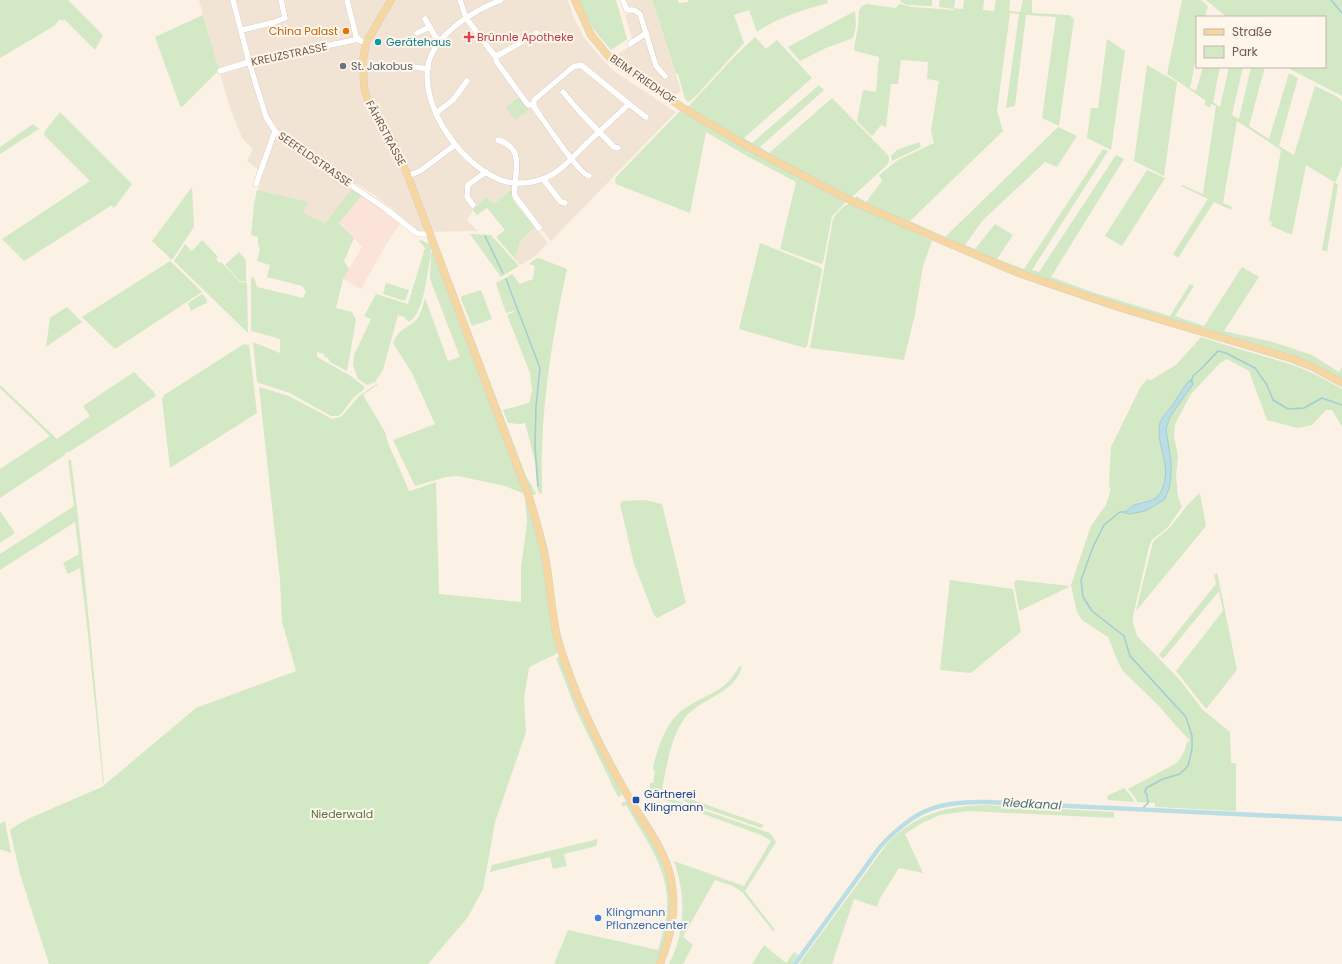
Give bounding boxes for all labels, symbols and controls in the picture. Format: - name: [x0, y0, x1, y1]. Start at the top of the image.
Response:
- legend: [1196, 16, 1326, 68]
- place label: China Palast: [269, 23, 338, 39]
- text: Straße: [1232, 23, 1272, 40]
- marker: China Palast: [341, 26, 351, 36]
- place label: Brünnle Apotheke: [477, 29, 574, 45]
- marker: Brünnle Apotheke: [464, 32, 474, 42]
- place label: Gerätehaus: [386, 34, 451, 50]
- marker: Gerätehaus: [373, 37, 383, 47]
- street label: KREUZSTRASSE: [249, 38, 329, 70]
- text: Park: [1232, 43, 1259, 60]
- street label: BEIM FRIEDHOF: [607, 50, 680, 108]
- place label: St. Jakobus: [351, 58, 413, 74]
- marker: St. Jakobus: [338, 61, 348, 71]
- street label: FÄHRSTRASSE: [362, 97, 410, 169]
- street label: SEEFELDSTRASSE: [275, 128, 355, 190]
- place label: Gärtnerei Klingmann: [644, 786, 703, 815]
- water label: Riedkanal: [1002, 793, 1062, 814]
- marker: Gärtnerei Klingmann: [631, 795, 641, 805]
- park label: Niederwald: [311, 806, 373, 822]
- place label: Klingmann Pflanzencenter: [606, 904, 688, 933]
- marker: Klingmann Pflanzencenter: [593, 913, 603, 923]

